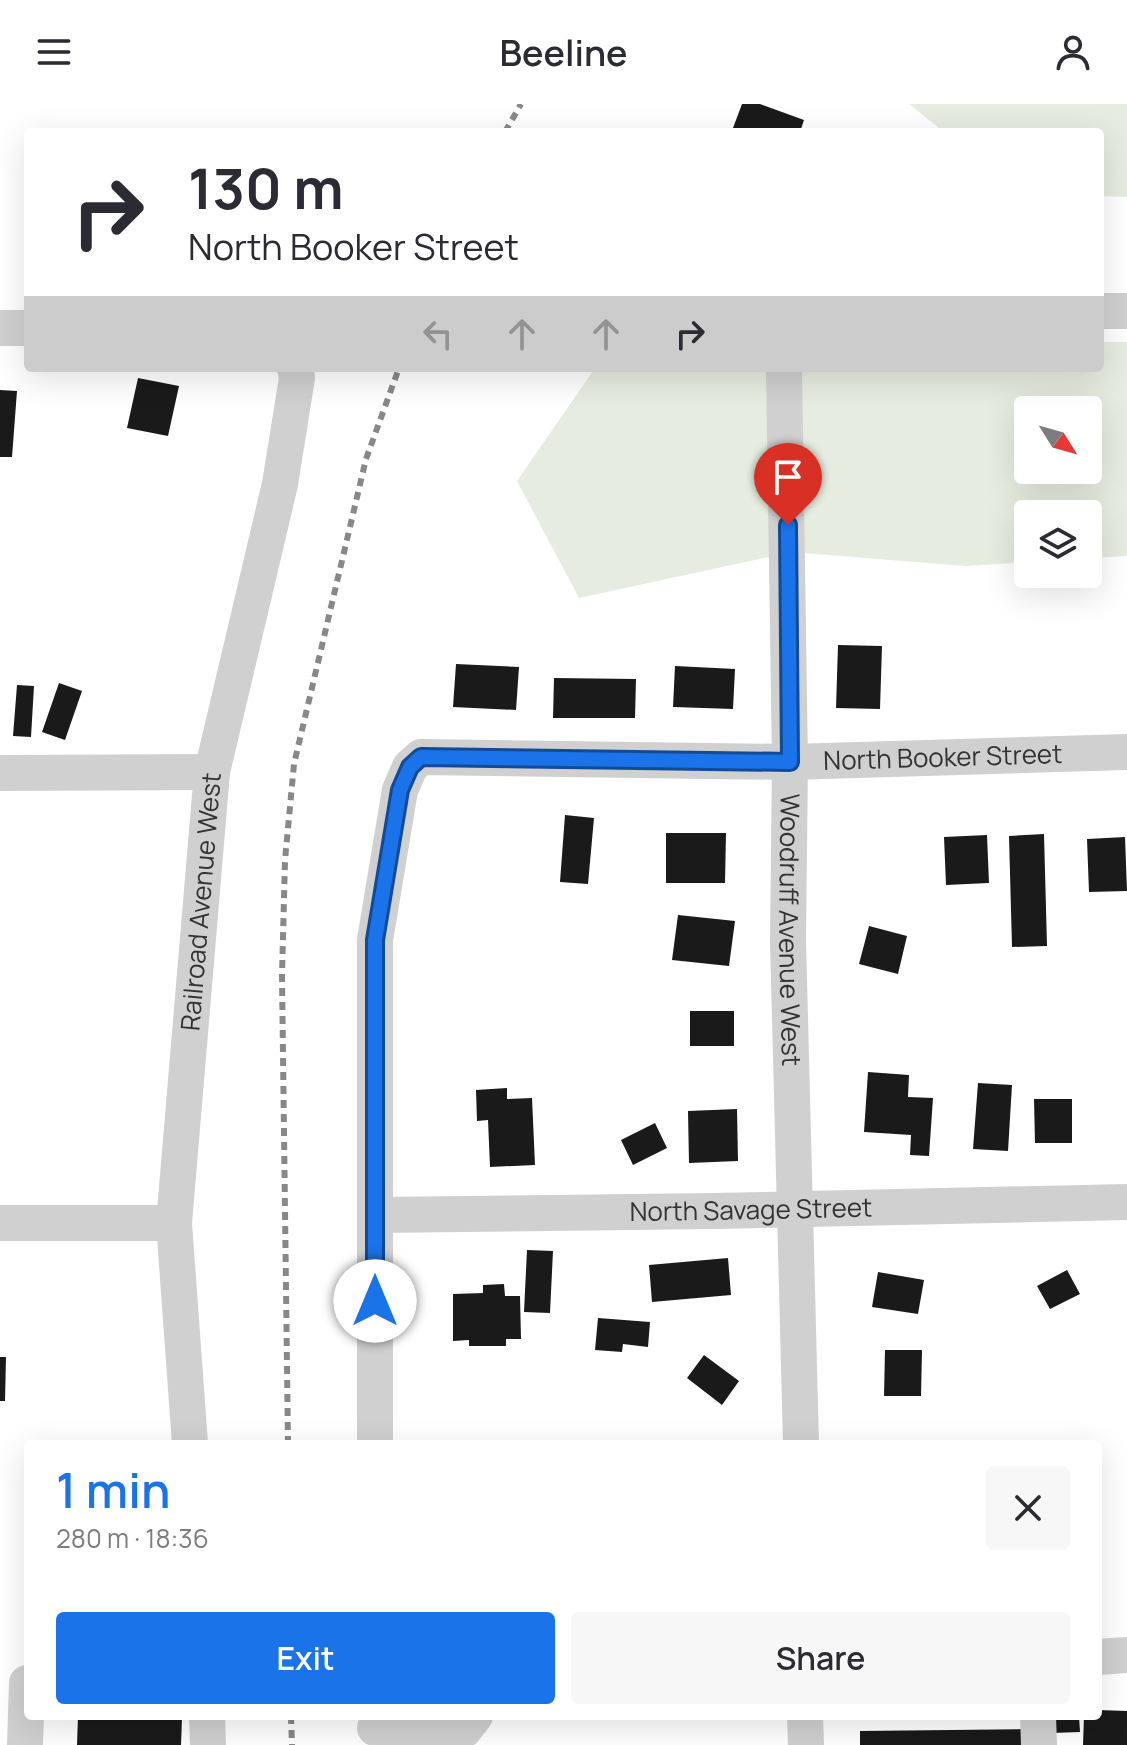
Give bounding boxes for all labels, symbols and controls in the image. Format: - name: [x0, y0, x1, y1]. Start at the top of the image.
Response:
- text: Beeline: [500, 28, 627, 77]
- icon: menu: [32, 30, 76, 74]
- icon: person: [1051, 30, 1095, 74]
- text: 130 m: [188, 149, 344, 226]
- icon: right: [56, 160, 160, 264]
- text: North Booker Street: [188, 222, 519, 271]
- icon: left: [416, 312, 460, 356]
- icon: ahead: [500, 312, 544, 356]
- icon: ahead: [584, 312, 628, 356]
- icon: right: [668, 312, 712, 356]
- north arrow: [1014, 396, 1102, 484]
- map controls: [1014, 396, 1102, 588]
- pin: [754, 443, 822, 525]
- icon: arrive: [766, 455, 810, 499]
- button: layers: [1014, 500, 1102, 588]
- street label: North Booker Street: [823, 735, 1063, 778]
- street label: Railroad Avenue West: [171, 771, 229, 1032]
- street label: Woodruff Avenue West: [771, 793, 810, 1067]
- street label: North Savage Street: [629, 1189, 873, 1229]
- position arrow: [333, 1259, 417, 1343]
- text: 1 min: [56, 1457, 170, 1522]
- button: close: [986, 1466, 1070, 1550]
- text: 280 m · 18:36: [56, 1520, 209, 1556]
- button: Exit: [56, 1612, 555, 1704]
- button: Share: [571, 1612, 1070, 1704]

